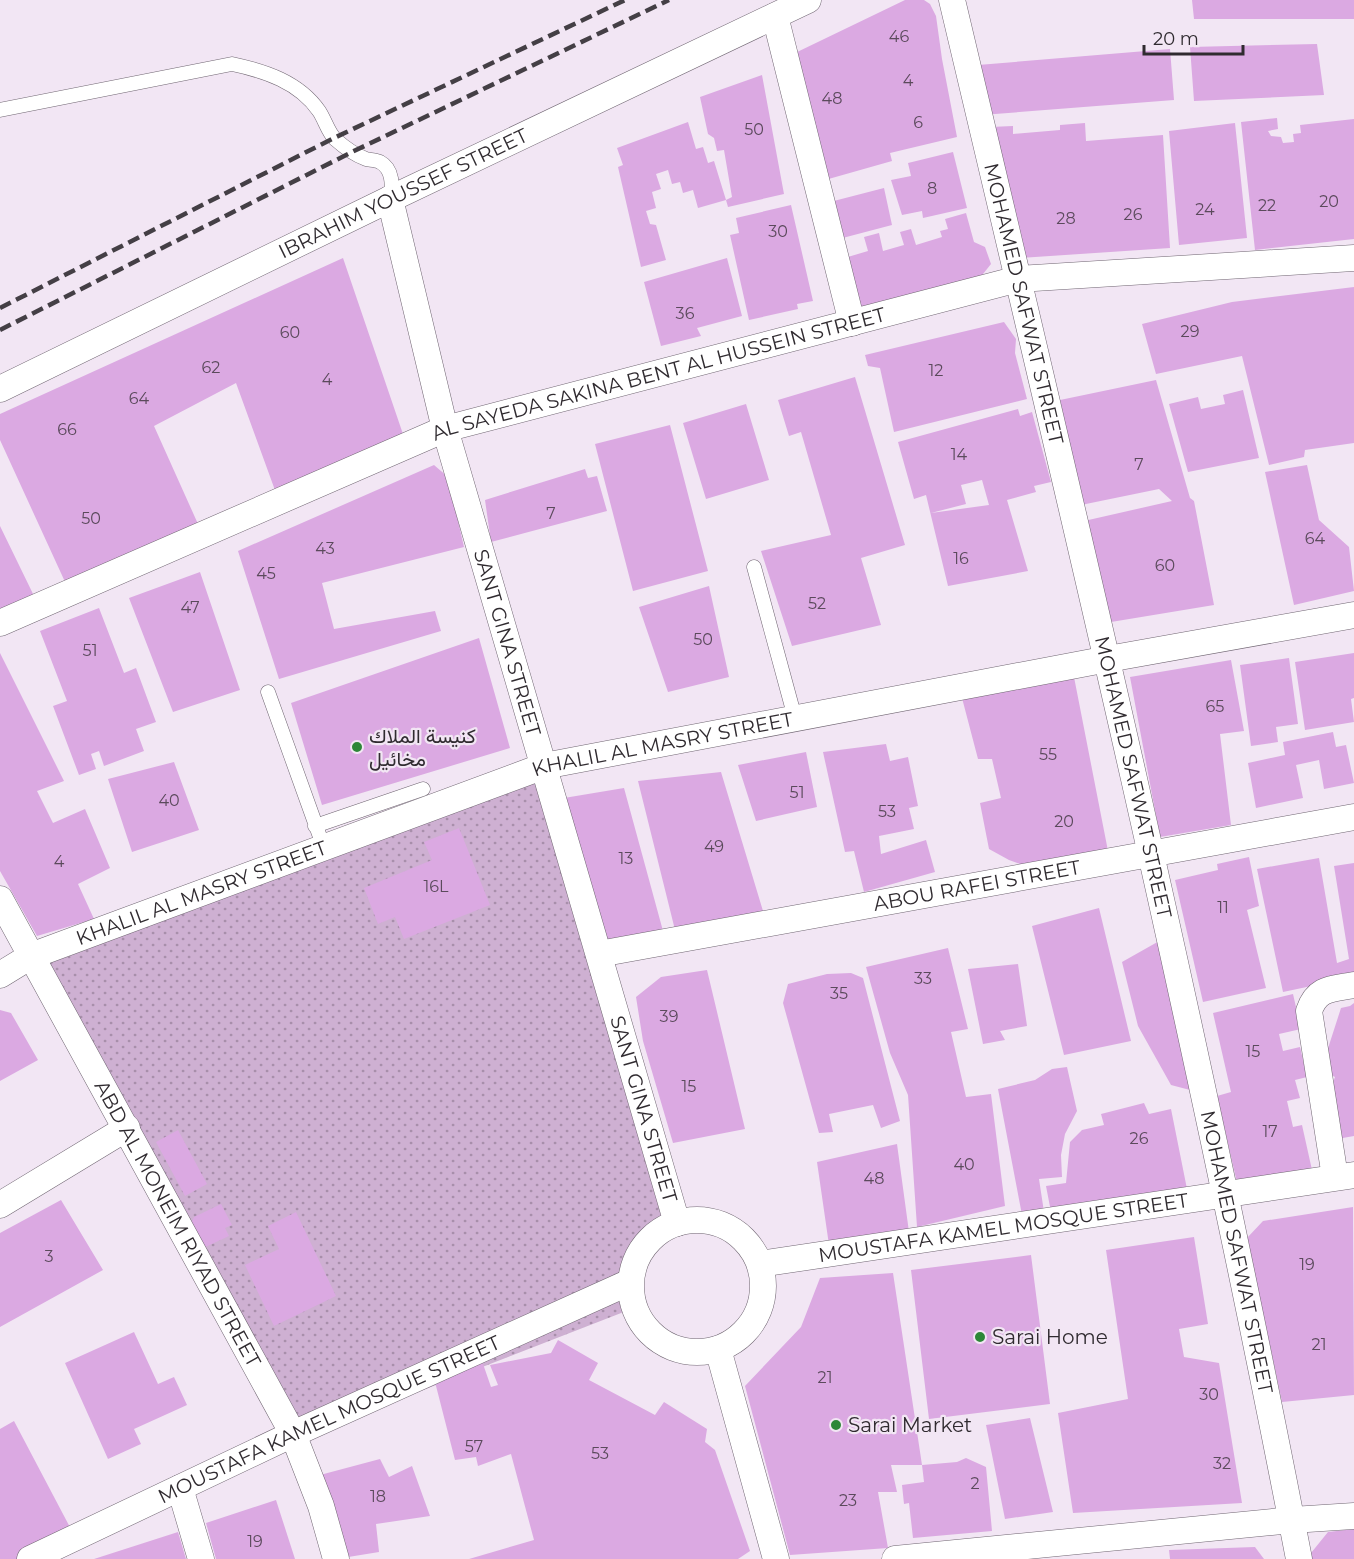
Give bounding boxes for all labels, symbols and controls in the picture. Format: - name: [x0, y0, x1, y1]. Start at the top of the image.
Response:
- scale bar: [1144, 18, 1243, 56]
- house number: 46: [889, 27, 909, 46]
- text: 20 m: [1153, 28, 1199, 50]
- house number: 4: [903, 71, 914, 90]
- house number: 48: [822, 89, 842, 108]
- house number: 6: [913, 113, 923, 132]
- house number: 50: [744, 120, 764, 139]
- street label: IBRAHIM YOUSSEF STREET: [274, 123, 532, 263]
- street label: MOHAMED SAFWAT STREET: [979, 161, 1069, 447]
- house number: 8: [927, 179, 937, 198]
- house number: 20: [1319, 192, 1339, 211]
- house number: 22: [1258, 196, 1276, 215]
- house number: 24: [1195, 200, 1215, 219]
- house number: 26: [1124, 205, 1143, 224]
- house number: 28: [1056, 209, 1076, 228]
- house number: 30: [768, 222, 788, 241]
- street label: AL SAYEDA SAKINA BENT AL HUSSEIN STREET: [428, 302, 889, 445]
- house number: 36: [676, 304, 695, 323]
- house number: 29: [1181, 322, 1199, 341]
- house number: 60: [280, 323, 300, 342]
- house number: 62: [202, 358, 220, 377]
- house number: 12: [929, 361, 943, 380]
- house number: 4: [322, 370, 333, 389]
- house number: 64: [129, 389, 150, 408]
- house number: 66: [57, 420, 77, 439]
- house number: 14: [951, 445, 968, 464]
- house number: 7: [1134, 455, 1144, 474]
- house number: 7: [546, 504, 556, 523]
- house number: 50: [81, 509, 101, 528]
- house number: 64: [1305, 529, 1326, 548]
- house number: 43: [315, 539, 335, 558]
- street label: SANT GINA STREET: [469, 546, 546, 739]
- house number: 16: [953, 549, 969, 568]
- house number: 60: [1155, 556, 1175, 575]
- house number: 45: [256, 564, 276, 583]
- house number: 52: [808, 594, 826, 613]
- house number: 47: [180, 598, 200, 617]
- house number: 50: [693, 630, 713, 649]
- street label: MOHAMED SAFWAT STREET: [1090, 634, 1177, 921]
- house number: 51: [83, 641, 97, 660]
- house number: 65: [1206, 697, 1224, 716]
- street label: KHALIL AL MASRY STREET: [528, 707, 796, 781]
- place label: كنيسة الملاك مخائيل: [369, 724, 476, 771]
- marker: كنيسة الملاك مخائيل: [350, 740, 364, 754]
- house number: 55: [1039, 745, 1057, 764]
- house number: 51: [790, 783, 804, 802]
- house number: 40: [158, 791, 180, 810]
- house number: 53: [878, 802, 896, 821]
- house number: 20: [1054, 812, 1074, 831]
- street label: KHALIL AL MASRY STREET: [73, 835, 330, 950]
- house number: 49: [704, 837, 724, 856]
- house number: 13: [619, 849, 633, 868]
- house number: 4: [54, 852, 65, 871]
- street label: ABOU RAFEI STREET: [871, 855, 1083, 916]
- house number: 16L: [424, 877, 449, 896]
- house number: 11: [1217, 898, 1229, 917]
- house number: 33: [914, 969, 932, 988]
- house number: 35: [830, 984, 848, 1003]
- house number: 39: [660, 1007, 678, 1026]
- street label: SANT GINA STREET: [605, 1013, 682, 1206]
- house number: 15: [1246, 1042, 1260, 1061]
- street label: ABD AL MONEIM RIYAD STREET: [90, 1076, 266, 1371]
- house number: 15: [682, 1077, 696, 1096]
- street label: MOHAMED SAFWAT STREET: [1196, 1108, 1278, 1396]
- house number: 17: [1262, 1122, 1278, 1141]
- house number: 26: [1130, 1129, 1149, 1148]
- house number: 40: [953, 1155, 975, 1174]
- house number: 48: [864, 1169, 884, 1188]
- street label: MOUSTAFA KAMEL MOSQUE STREET: [817, 1188, 1190, 1267]
- house number: 3: [44, 1247, 54, 1266]
- house number: 19: [1299, 1255, 1315, 1274]
- place label: Sarai Home: [992, 1325, 1108, 1349]
- street label: MOUSTAFA KAMEL MOSQUE STREET: [154, 1330, 504, 1508]
- marker: Sarai Home: [973, 1330, 987, 1344]
- house number: 21: [1312, 1335, 1326, 1354]
- house number: 21: [818, 1368, 832, 1387]
- house number: 30: [1199, 1385, 1219, 1404]
- place label: Sarai Market: [848, 1413, 972, 1437]
- marker: Sarai Market: [829, 1418, 843, 1432]
- house number: 57: [465, 1437, 483, 1456]
- house number: 53: [591, 1444, 609, 1463]
- house number: 32: [1213, 1454, 1231, 1473]
- house number: 2: [970, 1474, 980, 1493]
- house number: 18: [370, 1487, 386, 1506]
- house number: 23: [839, 1491, 857, 1510]
- house number: 19: [247, 1532, 263, 1551]

